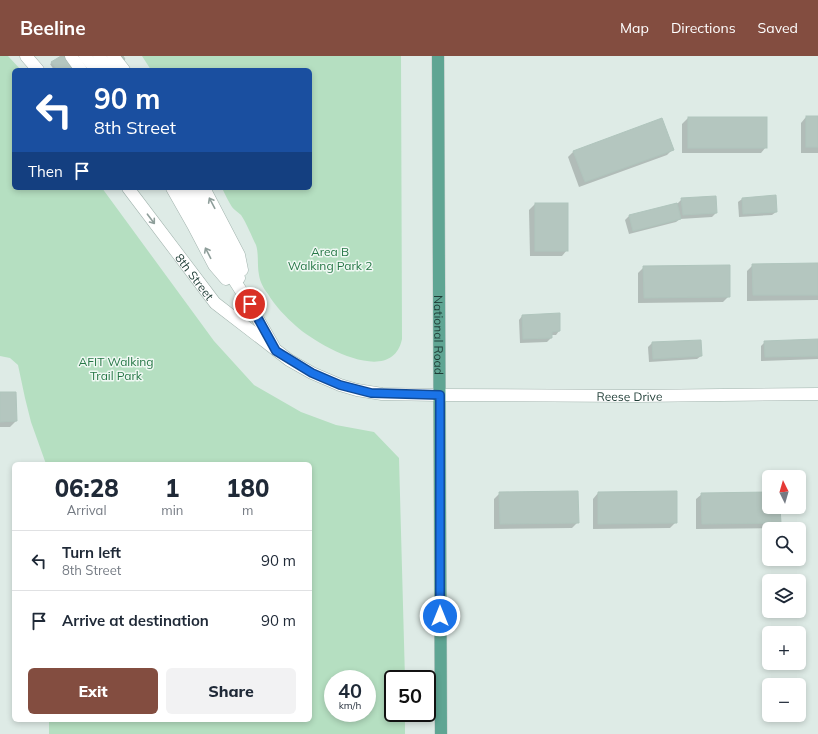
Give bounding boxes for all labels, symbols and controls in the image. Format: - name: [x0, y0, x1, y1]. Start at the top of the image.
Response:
- text: Beeline: [20, 16, 86, 40]
- text: Map: [620, 19, 649, 37]
- text: Directions: [671, 19, 736, 37]
- text: Saved: [758, 19, 798, 37]
- text: 90 m: [94, 81, 160, 116]
- icon: left: [28, 84, 80, 136]
- text: 8th Street: [94, 116, 176, 139]
- icon: arrive: [71, 160, 93, 182]
- text: Then: [28, 162, 63, 181]
- one-way arrow: [208, 197, 215, 209]
- one-way arrow: [147, 214, 155, 225]
- park label: Area B Walking Park 2: [288, 244, 372, 273]
- one-way arrow: [203, 247, 211, 259]
- street label: 8th Street: [172, 250, 217, 303]
- pin: [233, 287, 267, 321]
- icon: arrive: [239, 293, 261, 315]
- street label: National Road: [432, 295, 447, 375]
- park label: AFIT Walking Trail Park: [78, 354, 154, 383]
- street label: Reese Drive: [596, 388, 662, 404]
- north arrow: [762, 470, 806, 514]
- map controls: [762, 470, 806, 722]
- text: 06:28: [55, 473, 119, 503]
- text: 1: [165, 473, 180, 503]
- text: 180: [226, 473, 269, 503]
- text: Arrival: [67, 502, 107, 518]
- text: min: [161, 502, 183, 518]
- text: m: [242, 502, 253, 518]
- button: search: [762, 522, 806, 566]
- text: Turn left: [62, 543, 121, 562]
- icon: left: [28, 550, 50, 572]
- text: 90 m: [261, 551, 296, 570]
- text: 8th Street: [62, 562, 121, 578]
- button: layers: [762, 574, 806, 618]
- position arrow: [419, 595, 461, 637]
- icon: arrive: [28, 610, 50, 632]
- text: Arrive at destination: [62, 611, 209, 630]
- text: 90 m: [261, 611, 296, 630]
- button: +: [762, 626, 806, 670]
- button: Exit: [28, 668, 158, 714]
- button: Share: [166, 668, 296, 714]
- speed limit sign: 50: [384, 670, 436, 722]
- text: 40: [338, 678, 362, 703]
- button: −: [762, 678, 806, 722]
- text: km/h: [339, 699, 361, 712]

